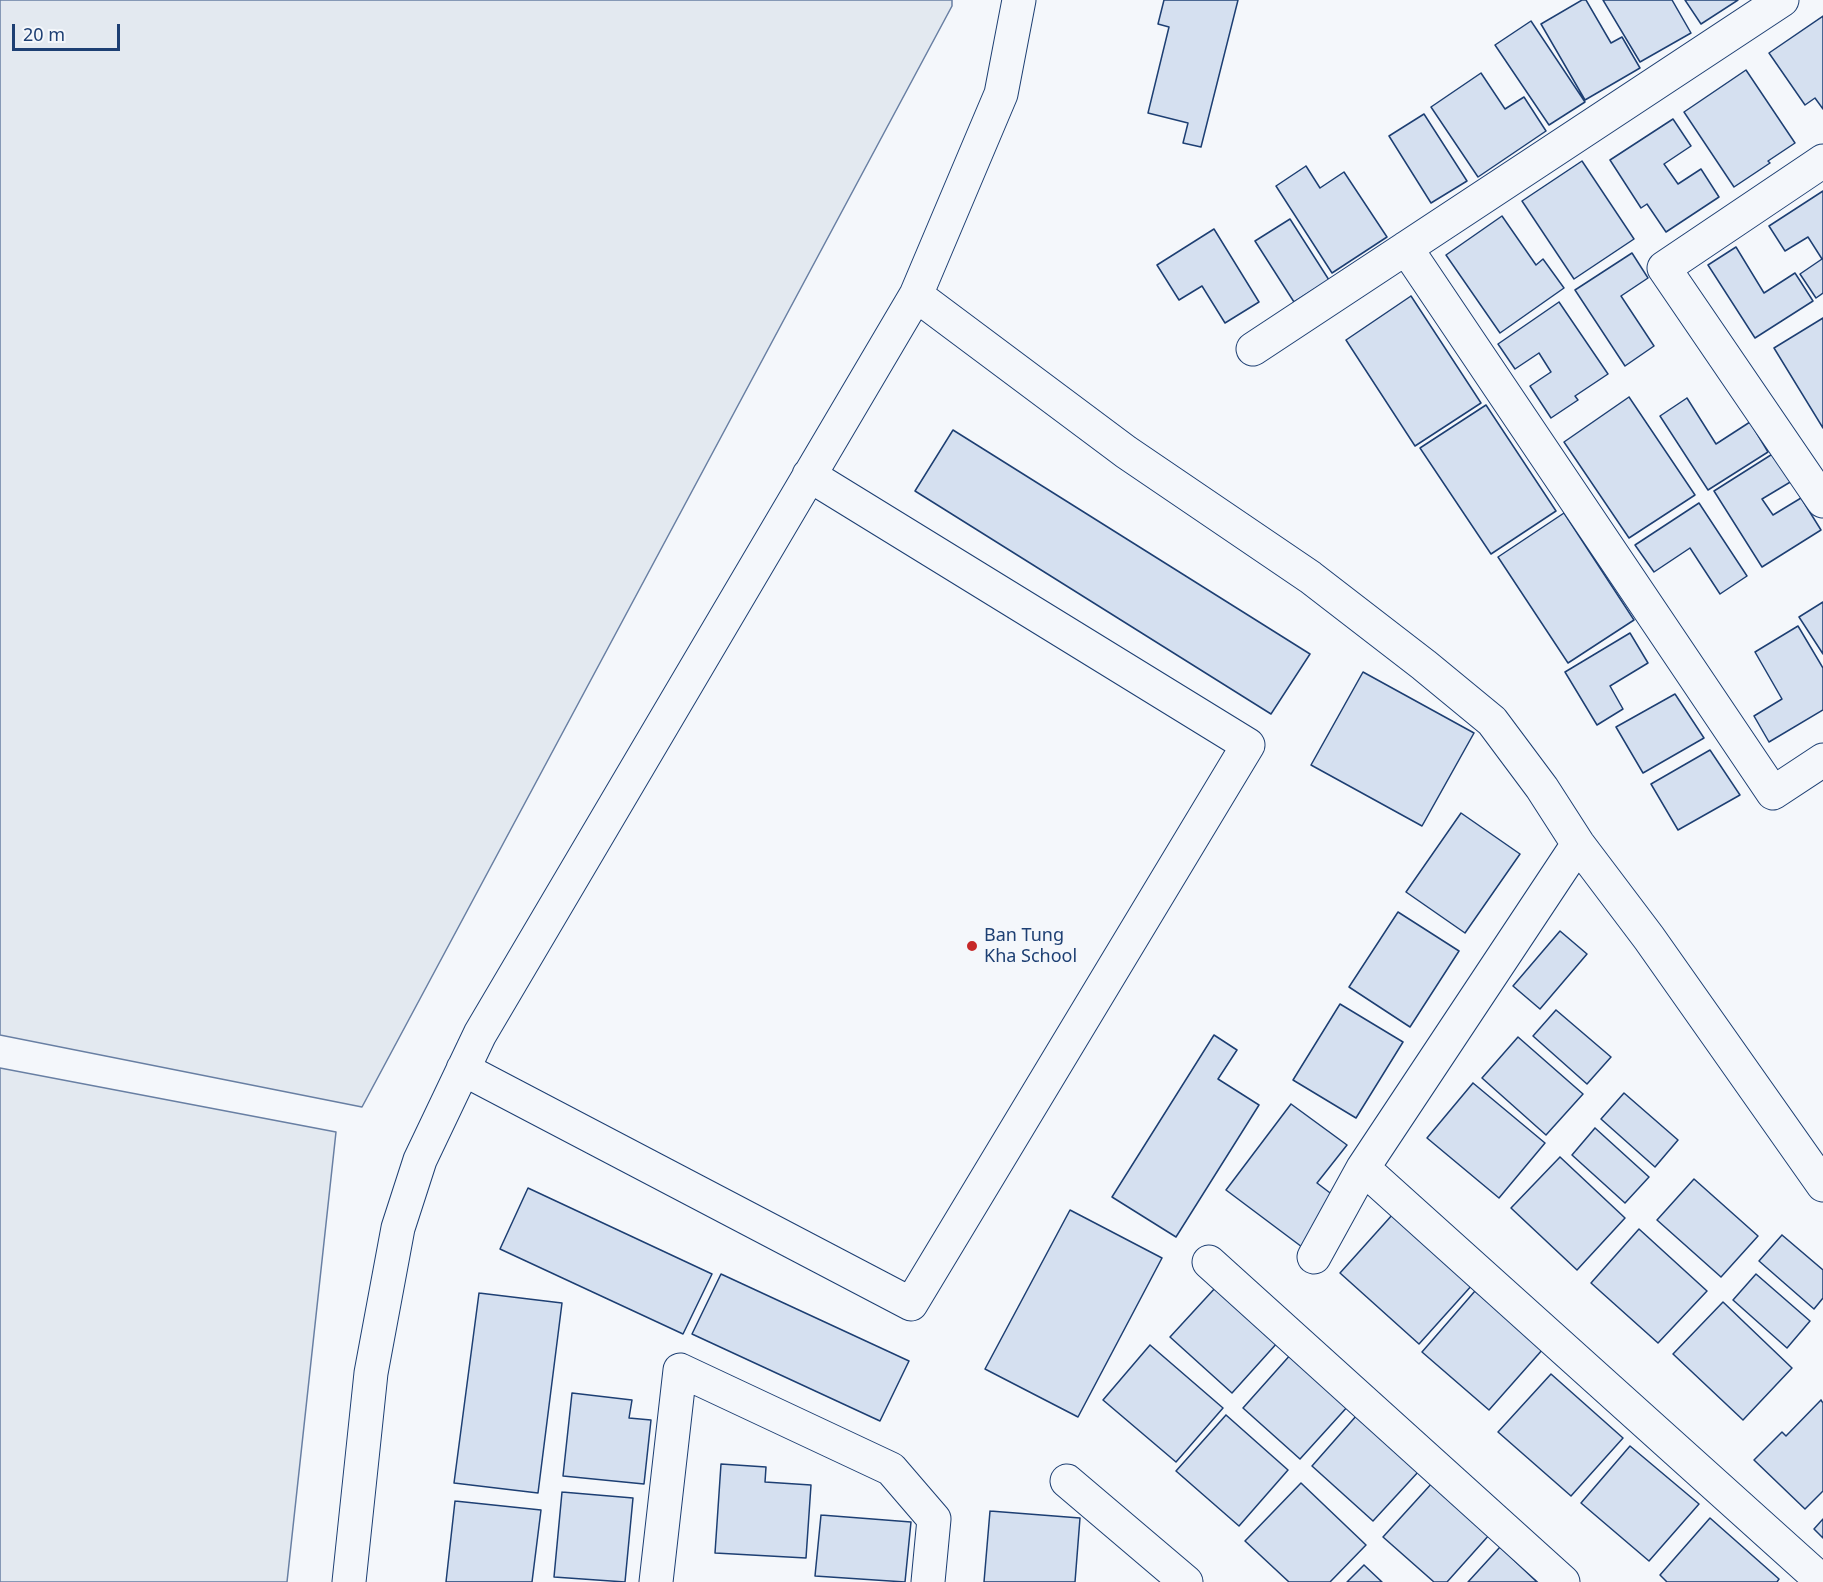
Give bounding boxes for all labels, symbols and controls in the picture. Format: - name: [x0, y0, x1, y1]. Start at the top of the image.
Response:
- scale bar: [15, 12, 123, 50]
- text: 20 m: [23, 22, 65, 46]
- place label: Ban Tung Kha School: [984, 925, 1077, 968]
- marker: Ban Tung Kha School: [965, 939, 979, 953]

